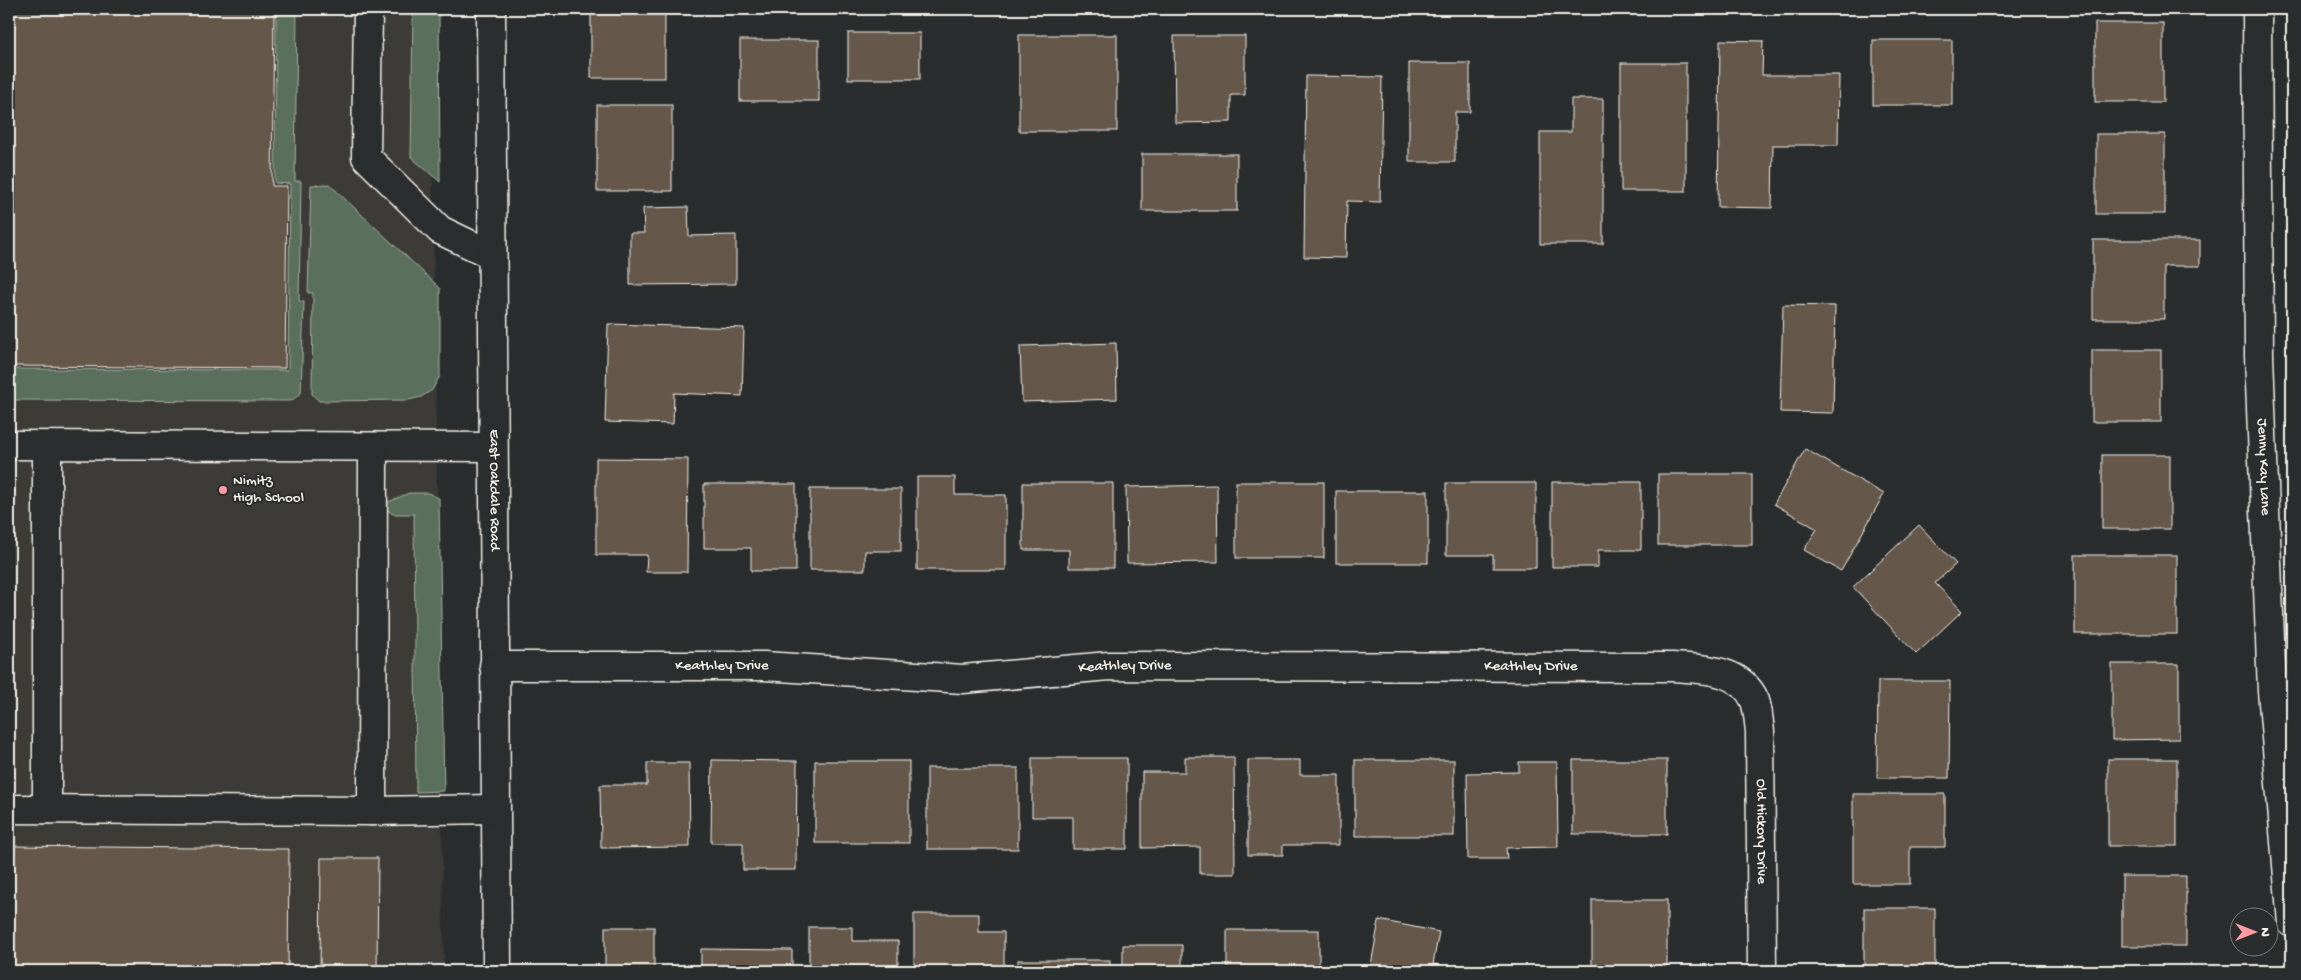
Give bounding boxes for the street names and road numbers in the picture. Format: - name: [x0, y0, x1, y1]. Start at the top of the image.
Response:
- street label: Jenny Kay Lane: [2252, 418, 2274, 516]
- street label: East Oakdale Road: [485, 429, 503, 552]
- street label: Keathley Drive: [675, 657, 769, 675]
- street label: Keathley Drive: [1078, 657, 1172, 678]
- street label: Keathley Drive: [1484, 658, 1578, 676]
- street label: Old Hickory Drive: [1751, 779, 1770, 884]

